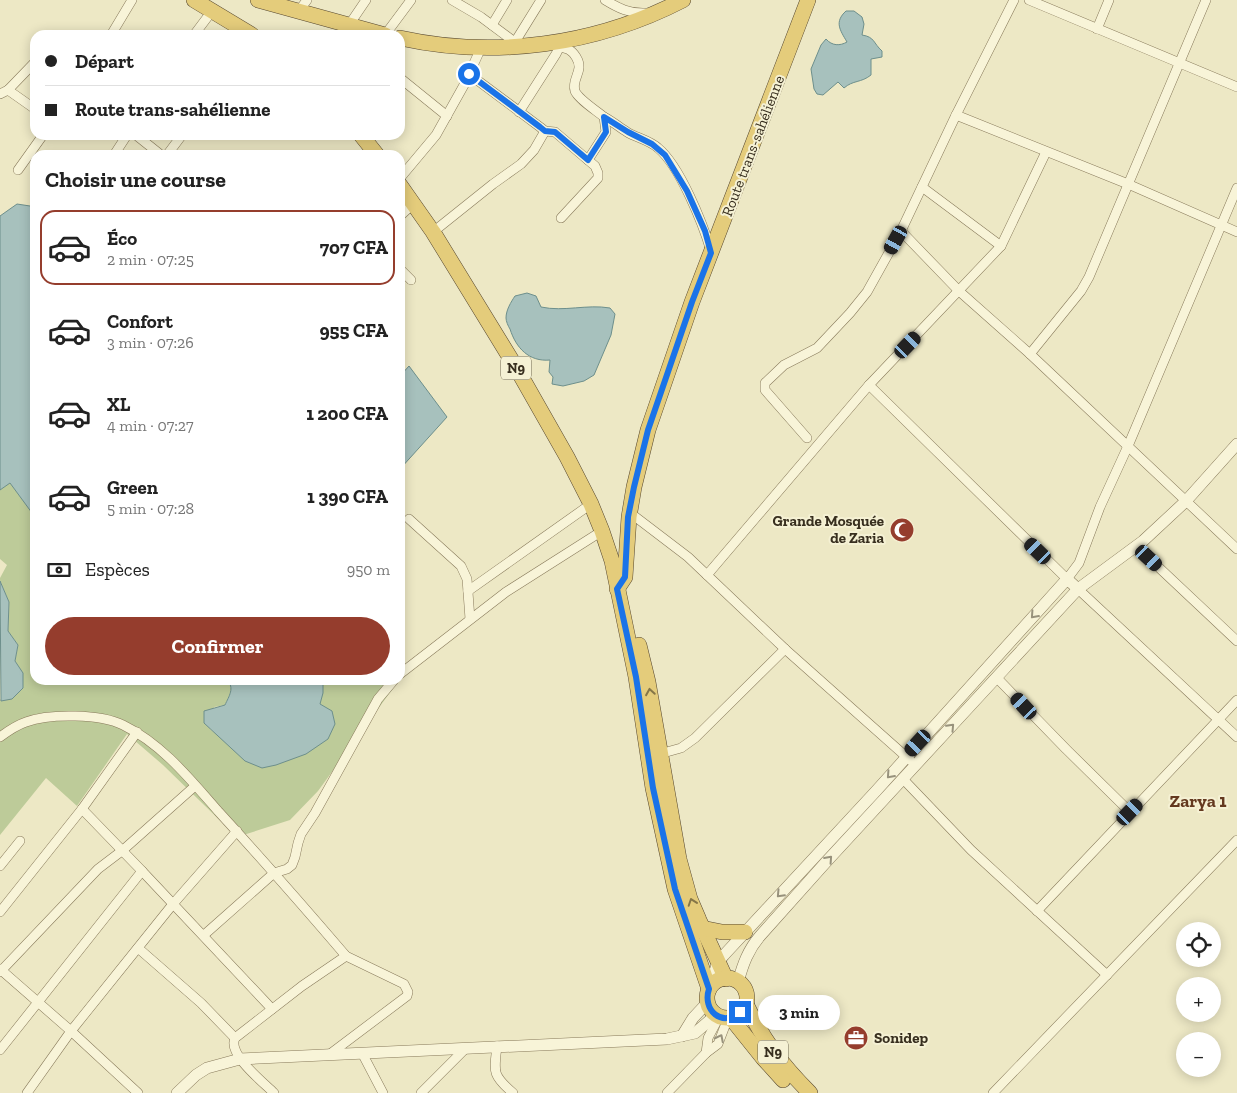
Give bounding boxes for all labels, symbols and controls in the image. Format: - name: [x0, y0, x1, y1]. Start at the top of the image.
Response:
- text: Départ: [75, 50, 134, 73]
- route start: [458, 63, 480, 85]
- street label: Route trans-sahélienne: [718, 73, 788, 219]
- text: Route trans-sahélienne: [75, 98, 271, 121]
- text: Choisir une course: [45, 166, 226, 193]
- car: [882, 223, 909, 257]
- icon: car: [47, 225, 92, 270]
- text: Éco: [107, 227, 137, 250]
- text: 707 CFA: [320, 236, 388, 259]
- text: 2 min · 07:25: [107, 250, 194, 269]
- icon: car: [47, 308, 92, 353]
- text: Confort: [107, 310, 173, 333]
- text: 955 CFA: [319, 319, 388, 342]
- car: [892, 329, 923, 361]
- text: 3 min · 07:26: [107, 333, 194, 352]
- road number: N9: [501, 356, 531, 379]
- icon: car: [47, 391, 92, 436]
- text: XL: [107, 393, 130, 416]
- text: 1 200 CFA: [306, 402, 388, 425]
- text: 4 min · 07:27: [107, 416, 194, 435]
- icon: car: [47, 474, 92, 519]
- text: Green: [107, 476, 158, 499]
- text: 1 390 CFA: [307, 485, 388, 508]
- text: 5 min · 07:28: [107, 499, 194, 518]
- place label: Grande Mosquée de Zaria: [773, 512, 884, 547]
- mosque icon: Grande Mosquée de Zaria: [889, 517, 915, 543]
- car: [1021, 535, 1054, 567]
- car: [1132, 542, 1165, 574]
- icon: cash: [45, 556, 73, 584]
- text: Espèces: [85, 558, 150, 581]
- text: 950 m: [347, 560, 390, 579]
- one-way arrow: [1031, 610, 1040, 619]
- button: Confirmer: [45, 617, 390, 675]
- one-way arrow: [645, 687, 655, 696]
- car: [1008, 690, 1039, 722]
- one-way arrow: [945, 723, 954, 732]
- car: [902, 727, 933, 759]
- one-way arrow: [887, 769, 896, 778]
- district label: Zarya 1: [1170, 790, 1226, 812]
- car: [1114, 796, 1145, 828]
- one-way arrow: [823, 856, 832, 865]
- one-way arrow: [777, 889, 786, 898]
- one-way arrow: [688, 898, 698, 907]
- map controls: [1176, 922, 1221, 1077]
- button: locate: [1176, 922, 1221, 967]
- button: +: [1176, 977, 1221, 1022]
- callout: 3 min: [758, 994, 840, 1030]
- route end: [729, 1001, 751, 1023]
- text: 3 min: [779, 1003, 819, 1022]
- office icon: Sonidep: [843, 1025, 869, 1051]
- place label: Sonidep: [874, 1029, 928, 1047]
- button: −: [1176, 1032, 1221, 1077]
- one-way arrow: [714, 1034, 724, 1043]
- road number: N9: [758, 1040, 788, 1064]

